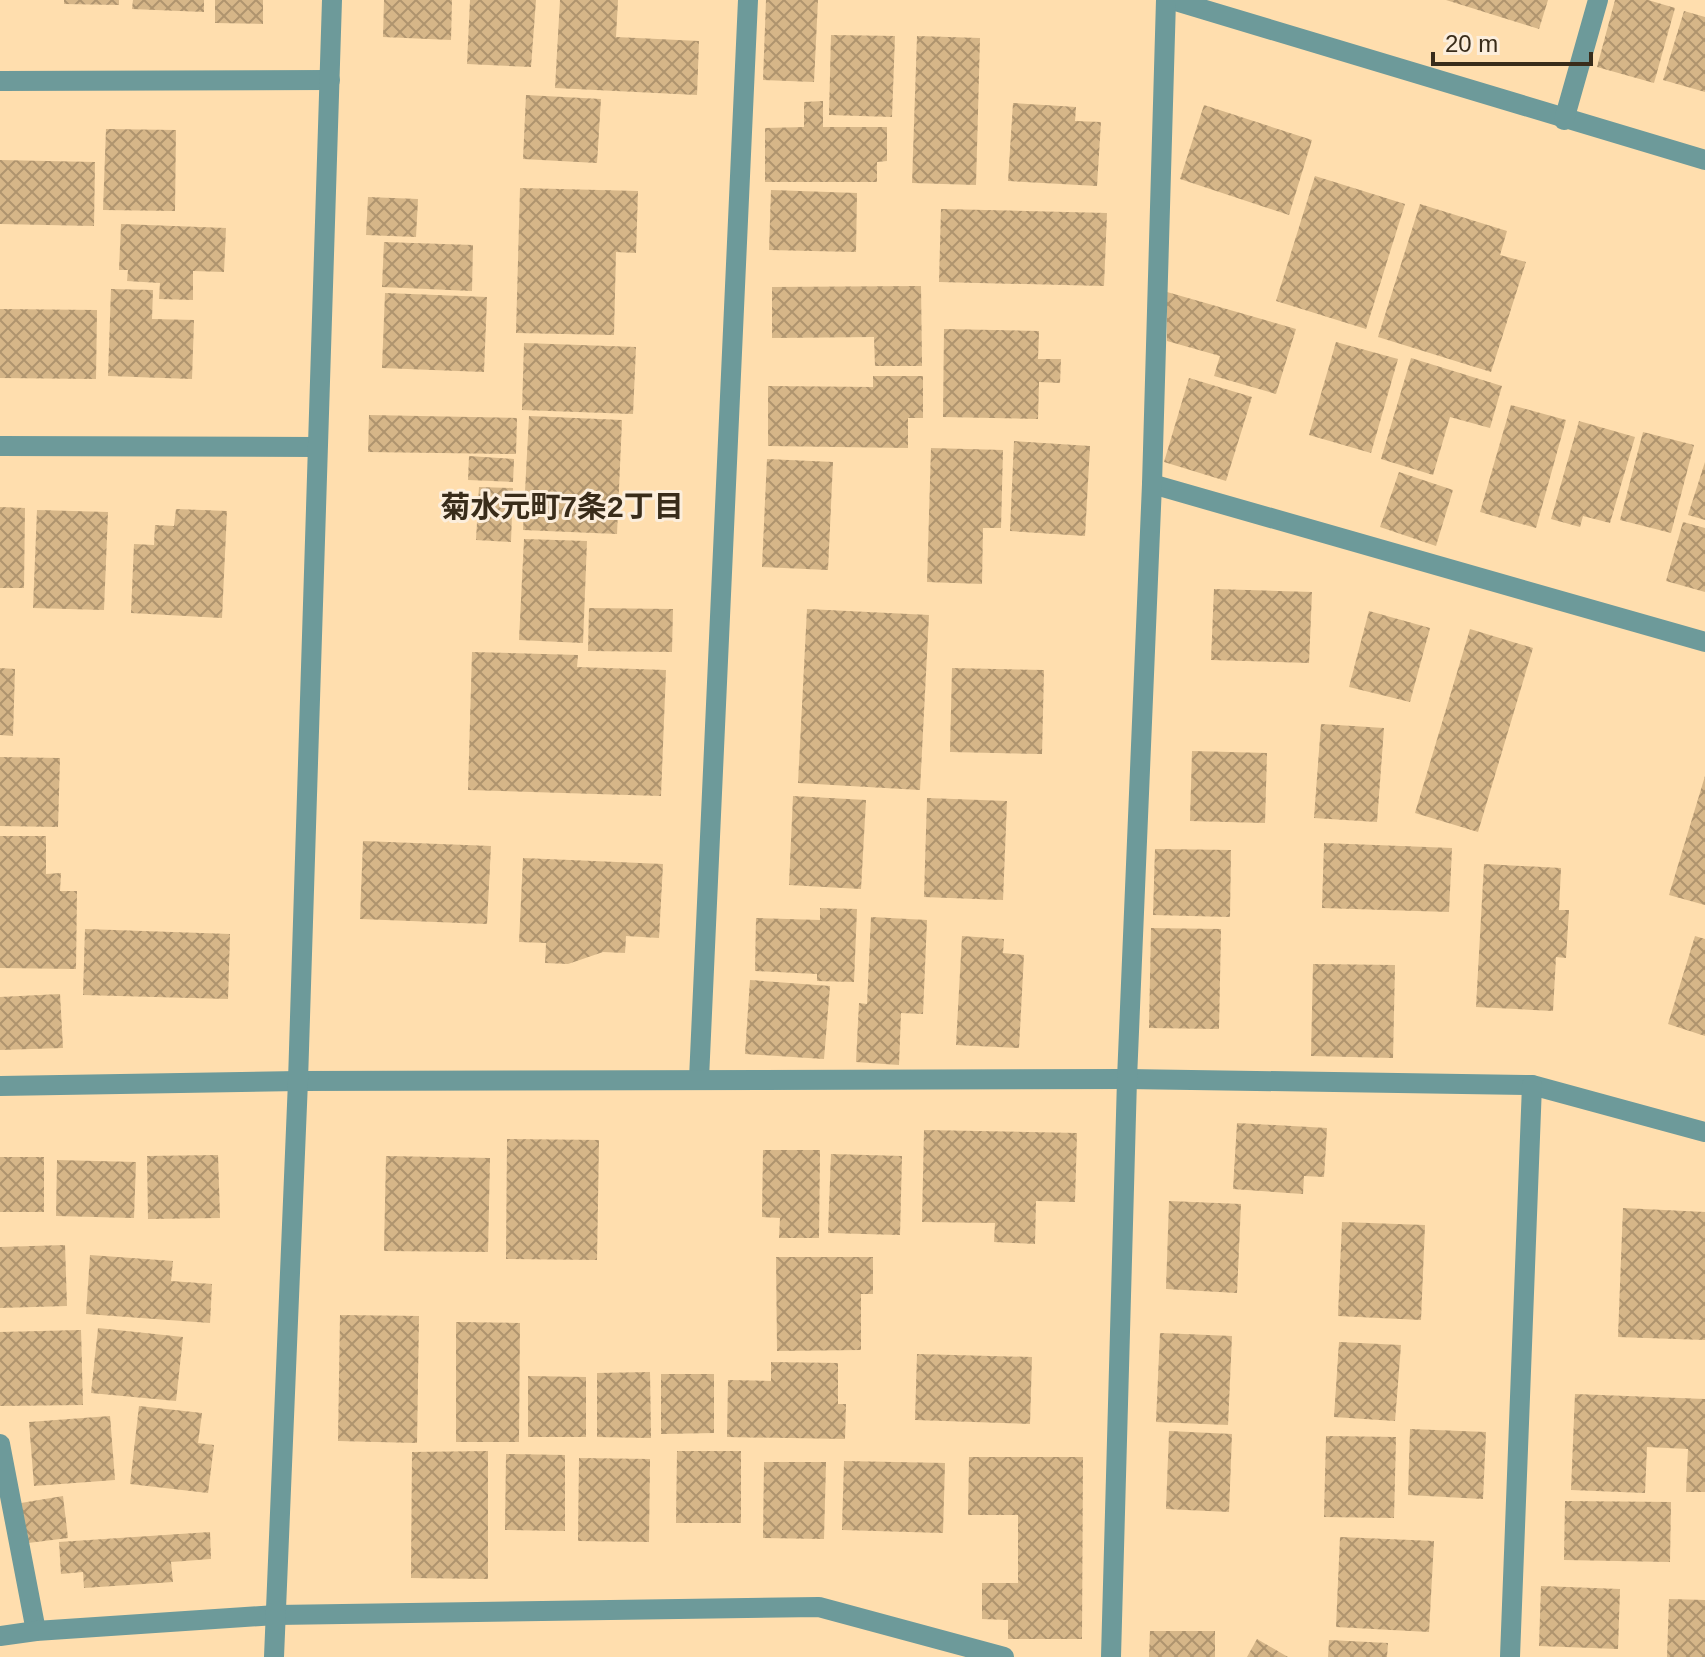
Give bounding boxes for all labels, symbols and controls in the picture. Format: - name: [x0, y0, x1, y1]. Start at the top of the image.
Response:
- scale bar: [1433, 16, 1591, 66]
- text: 20 m: [1445, 30, 1498, 57]
- district label: 菊水元町7条2丁目: [440, 490, 684, 523]

